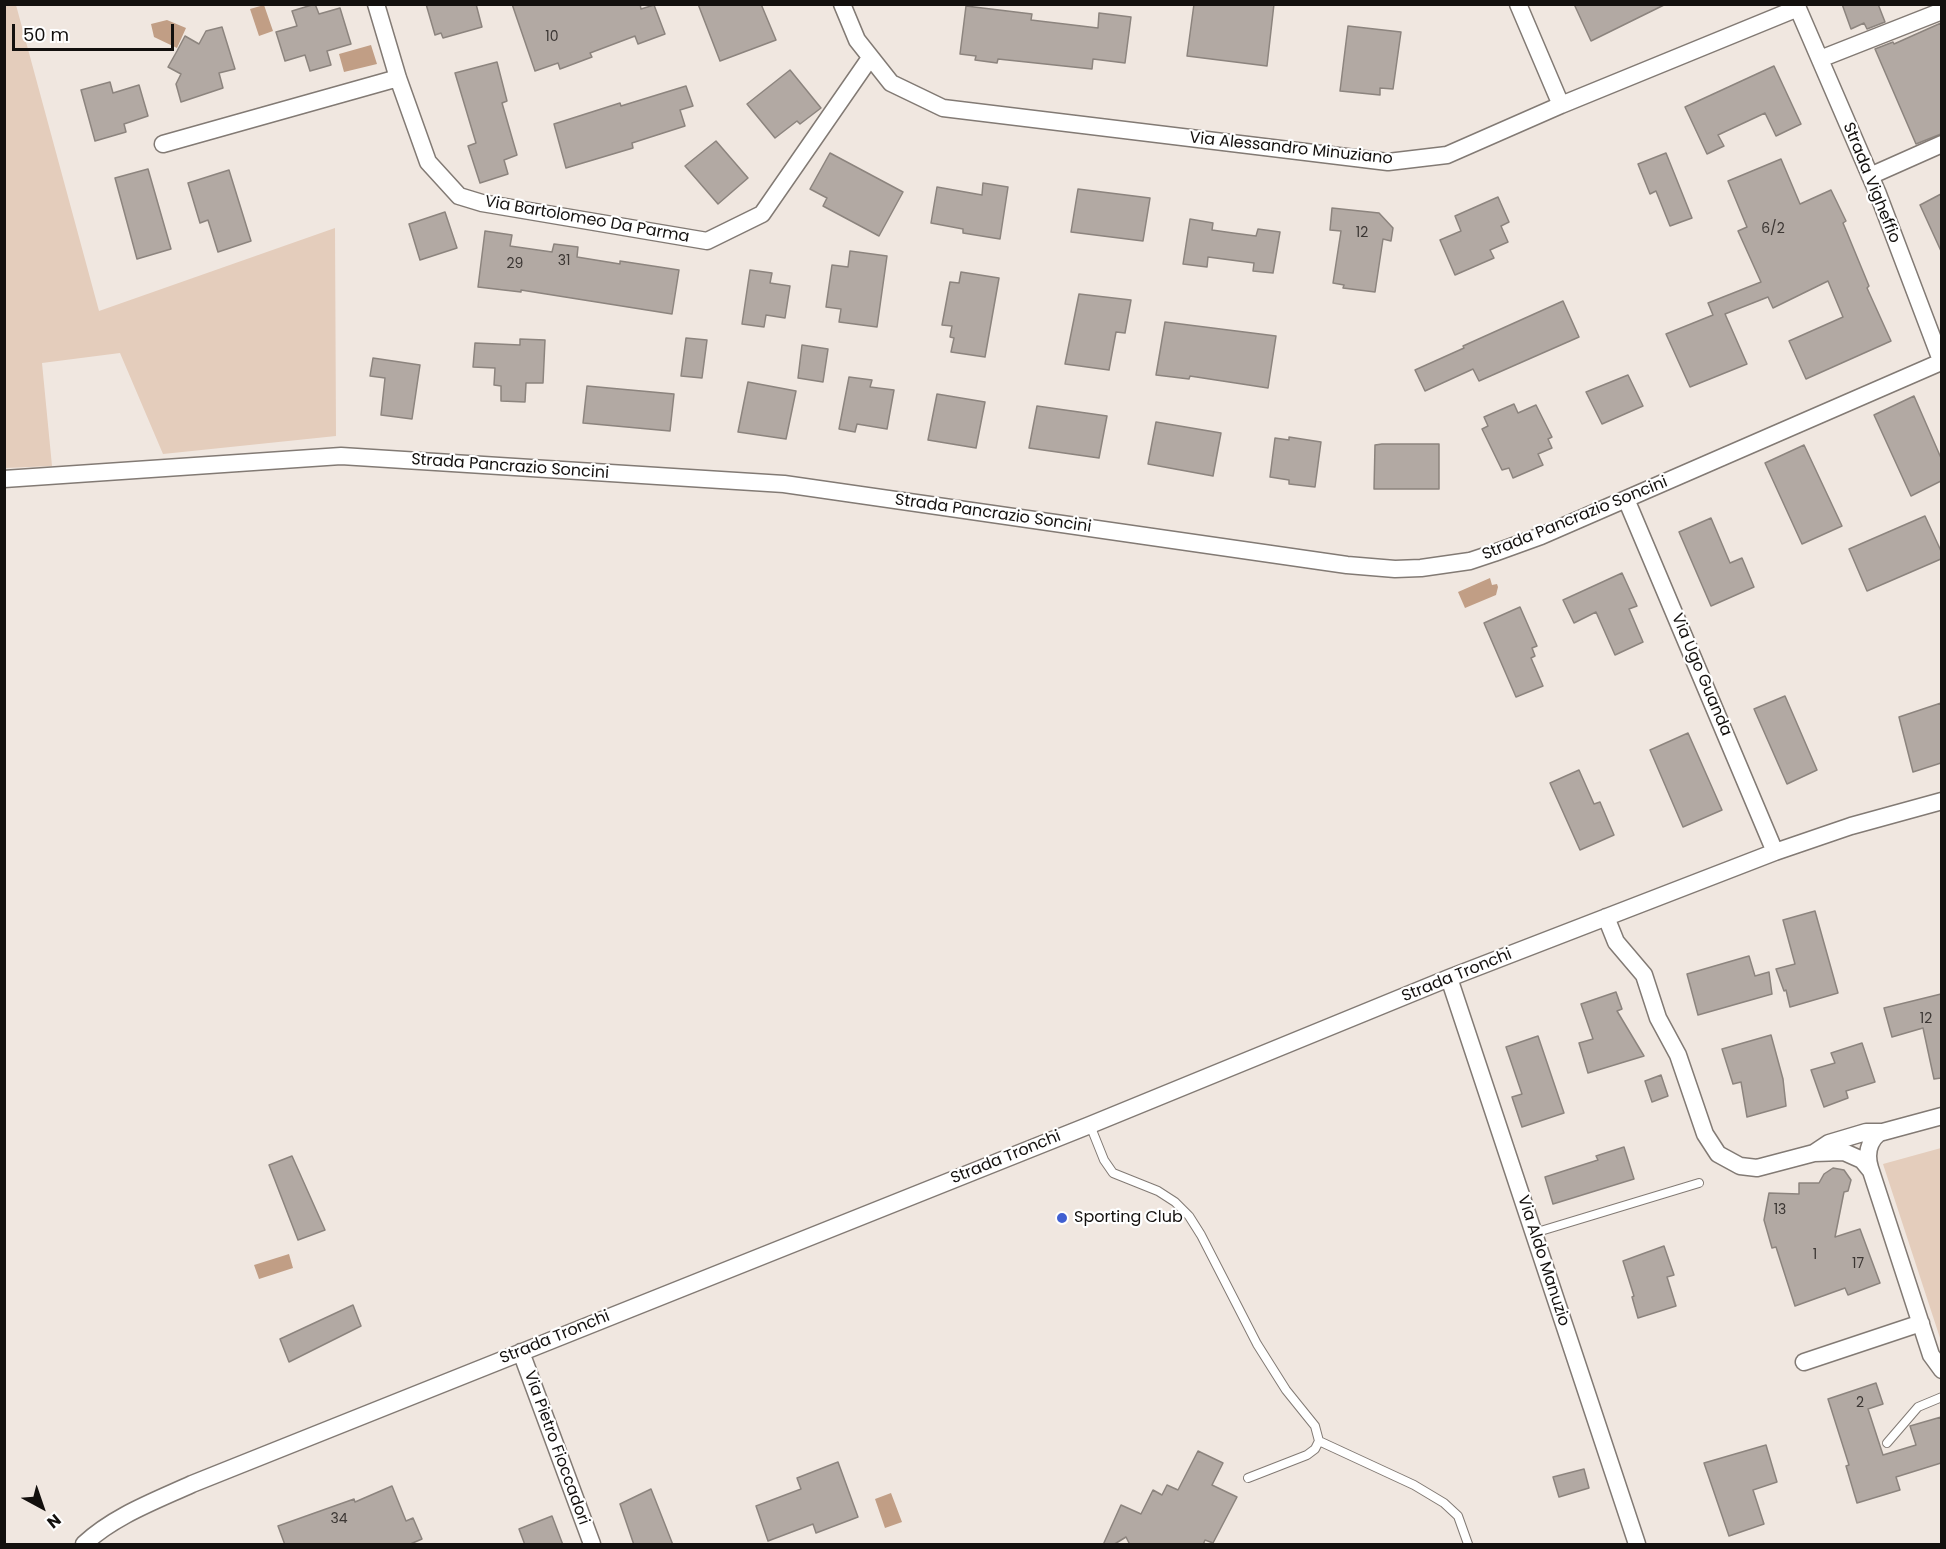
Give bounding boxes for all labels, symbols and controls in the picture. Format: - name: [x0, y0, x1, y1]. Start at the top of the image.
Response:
- scale bar: [15, 12, 177, 50]
- text: 50 m: [23, 22, 69, 47]
- house number: 10: [545, 29, 559, 45]
- street label: Strada Vigheffio: [1838, 120, 1904, 246]
- street label: Via Alessandro Minuziano: [1188, 129, 1394, 169]
- street label: Via Bartolomeo Da Parma: [483, 193, 691, 247]
- house number: 6/2: [1761, 221, 1785, 237]
- house number: 12: [1356, 225, 1368, 241]
- house number: 31: [558, 253, 570, 269]
- house number: 29: [507, 256, 523, 272]
- street label: Strada Pancrazio Soncini: [410, 451, 610, 483]
- street label: Strada Pancrazio Soncini: [1480, 473, 1670, 565]
- street label: Strada Pancrazio Soncini: [894, 491, 1092, 537]
- street label: Via Ugo Guanda: [1667, 611, 1735, 739]
- street label: Strada Tronchi: [1399, 945, 1515, 1007]
- house number: 12: [1920, 1011, 1932, 1027]
- street label: Strada Tronchi: [948, 1127, 1064, 1189]
- street label: Via Aldo Manuzio: [1513, 1193, 1573, 1329]
- house number: 13: [1774, 1202, 1786, 1218]
- place label: Sporting Club: [1074, 1208, 1183, 1228]
- marker: Sporting Club: [1055, 1211, 1069, 1225]
- house number: 1: [1813, 1247, 1817, 1263]
- house number: 17: [1852, 1256, 1864, 1272]
- street label: Strada Tronchi: [497, 1307, 613, 1369]
- street label: Via Pietro Fioccadori: [519, 1368, 593, 1528]
- house number: 2: [1856, 1395, 1864, 1411]
- north arrow: [12, 1477, 72, 1537]
- text: N: [42, 1508, 66, 1534]
- house number: 34: [330, 1511, 348, 1527]

